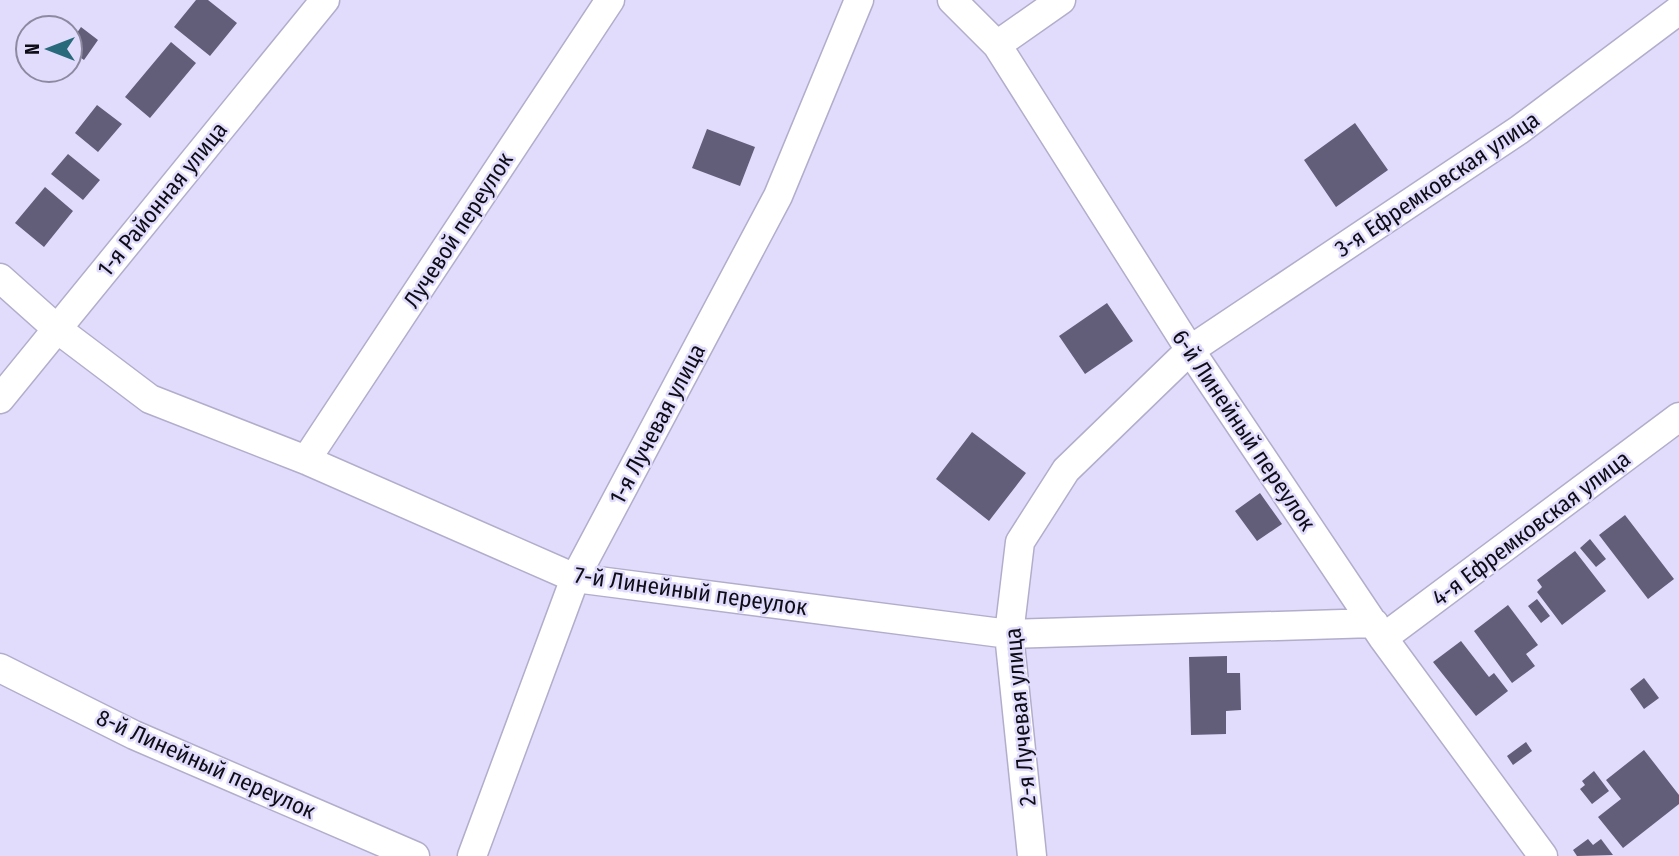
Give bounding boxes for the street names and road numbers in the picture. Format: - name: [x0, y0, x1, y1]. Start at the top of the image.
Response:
- street label: 3-я Ефремковская улица: [1330, 105, 1544, 263]
- street label: 1-я Районная улица: [91, 116, 233, 282]
- street label: Лучевой переулок: [397, 147, 519, 313]
- street label: 6-й Линейный переулок: [1166, 324, 1322, 536]
- street label: 1-я Лучевая улица: [603, 339, 711, 509]
- street label: 4-я Ефремковская улица: [1426, 444, 1636, 612]
- street label: 7-й Линейный переулок: [573, 561, 809, 621]
- street label: 2-я Лучевая улица: [998, 627, 1042, 807]
- street label: 8-й Линейный переулок: [92, 703, 320, 825]

